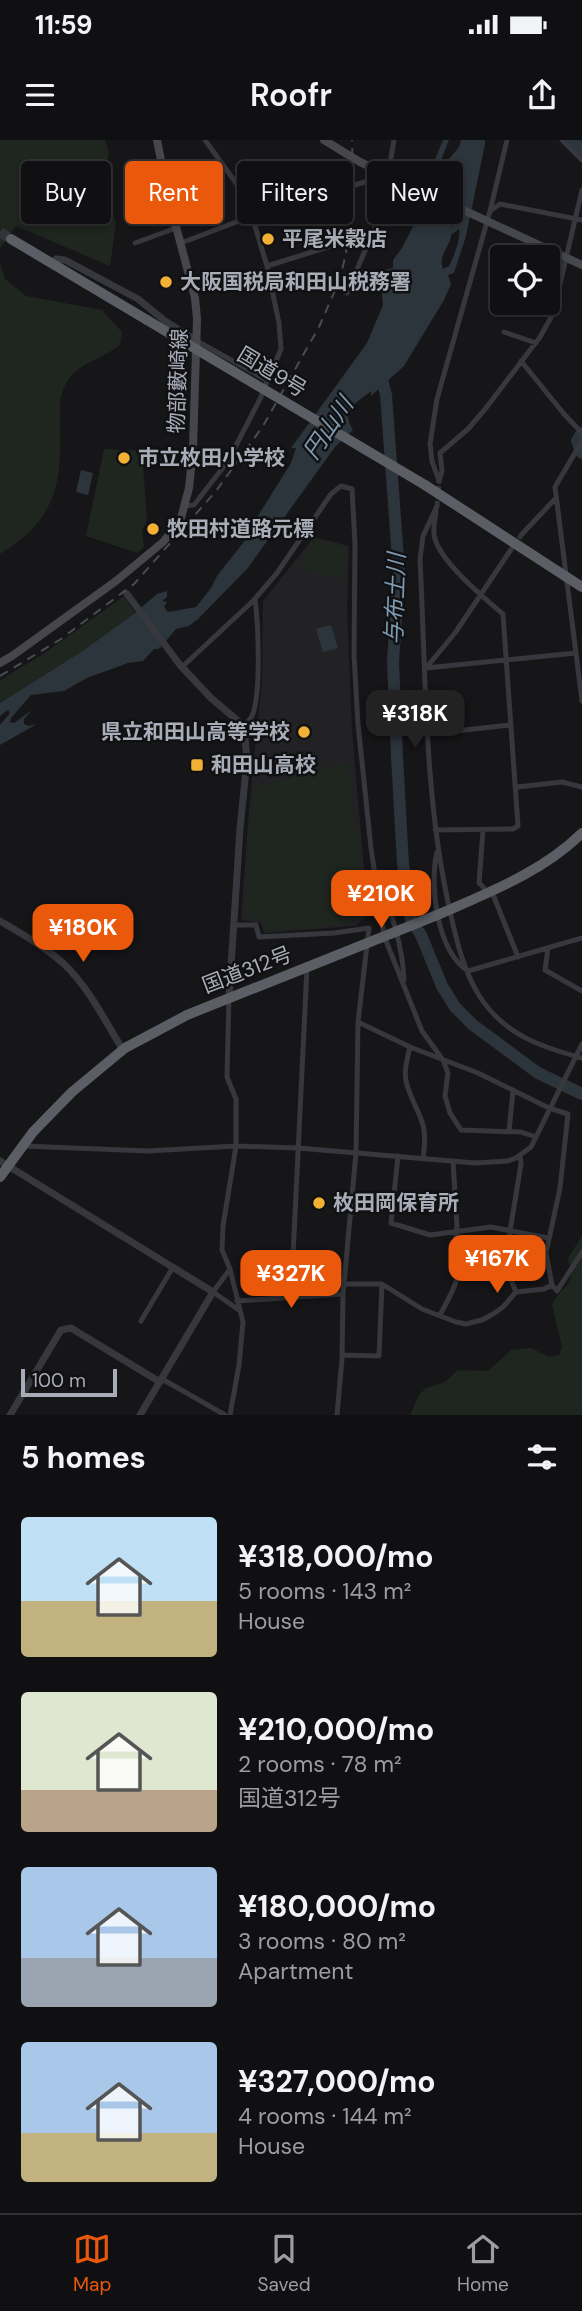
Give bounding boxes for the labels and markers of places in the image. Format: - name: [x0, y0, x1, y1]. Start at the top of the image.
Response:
- place label: 平尾米穀店: [282, 225, 387, 253]
- marker: 平尾米穀店: [260, 231, 276, 247]
- place label: 大阪国税局和田山税務署: [180, 268, 411, 296]
- marker: 大阪国税局和田山税務署: [158, 274, 174, 290]
- place label: 市立枚田小学校: [138, 444, 285, 472]
- marker: 市立枚田小学校: [116, 450, 132, 466]
- place label: 牧田村道路元標: [167, 515, 314, 543]
- marker: 牧田村道路元標: [145, 521, 161, 537]
- pin: ¥318K: [366, 690, 464, 750]
- place label: 県立和田山高等学校: [101, 718, 290, 746]
- marker: 県立和田山高等学校: [296, 724, 312, 740]
- place label: 和田山高校: [211, 751, 316, 779]
- marker: 和田山高校: [189, 757, 205, 773]
- pin: ¥210K: [332, 870, 430, 930]
- pin: ¥180K: [34, 904, 132, 964]
- place label: 枚田岡保育所: [333, 1189, 459, 1217]
- marker: 枚田岡保育所: [311, 1195, 327, 1211]
- pin: ¥167K: [448, 1236, 546, 1295]
- pin: ¥327K: [242, 1250, 340, 1310]

